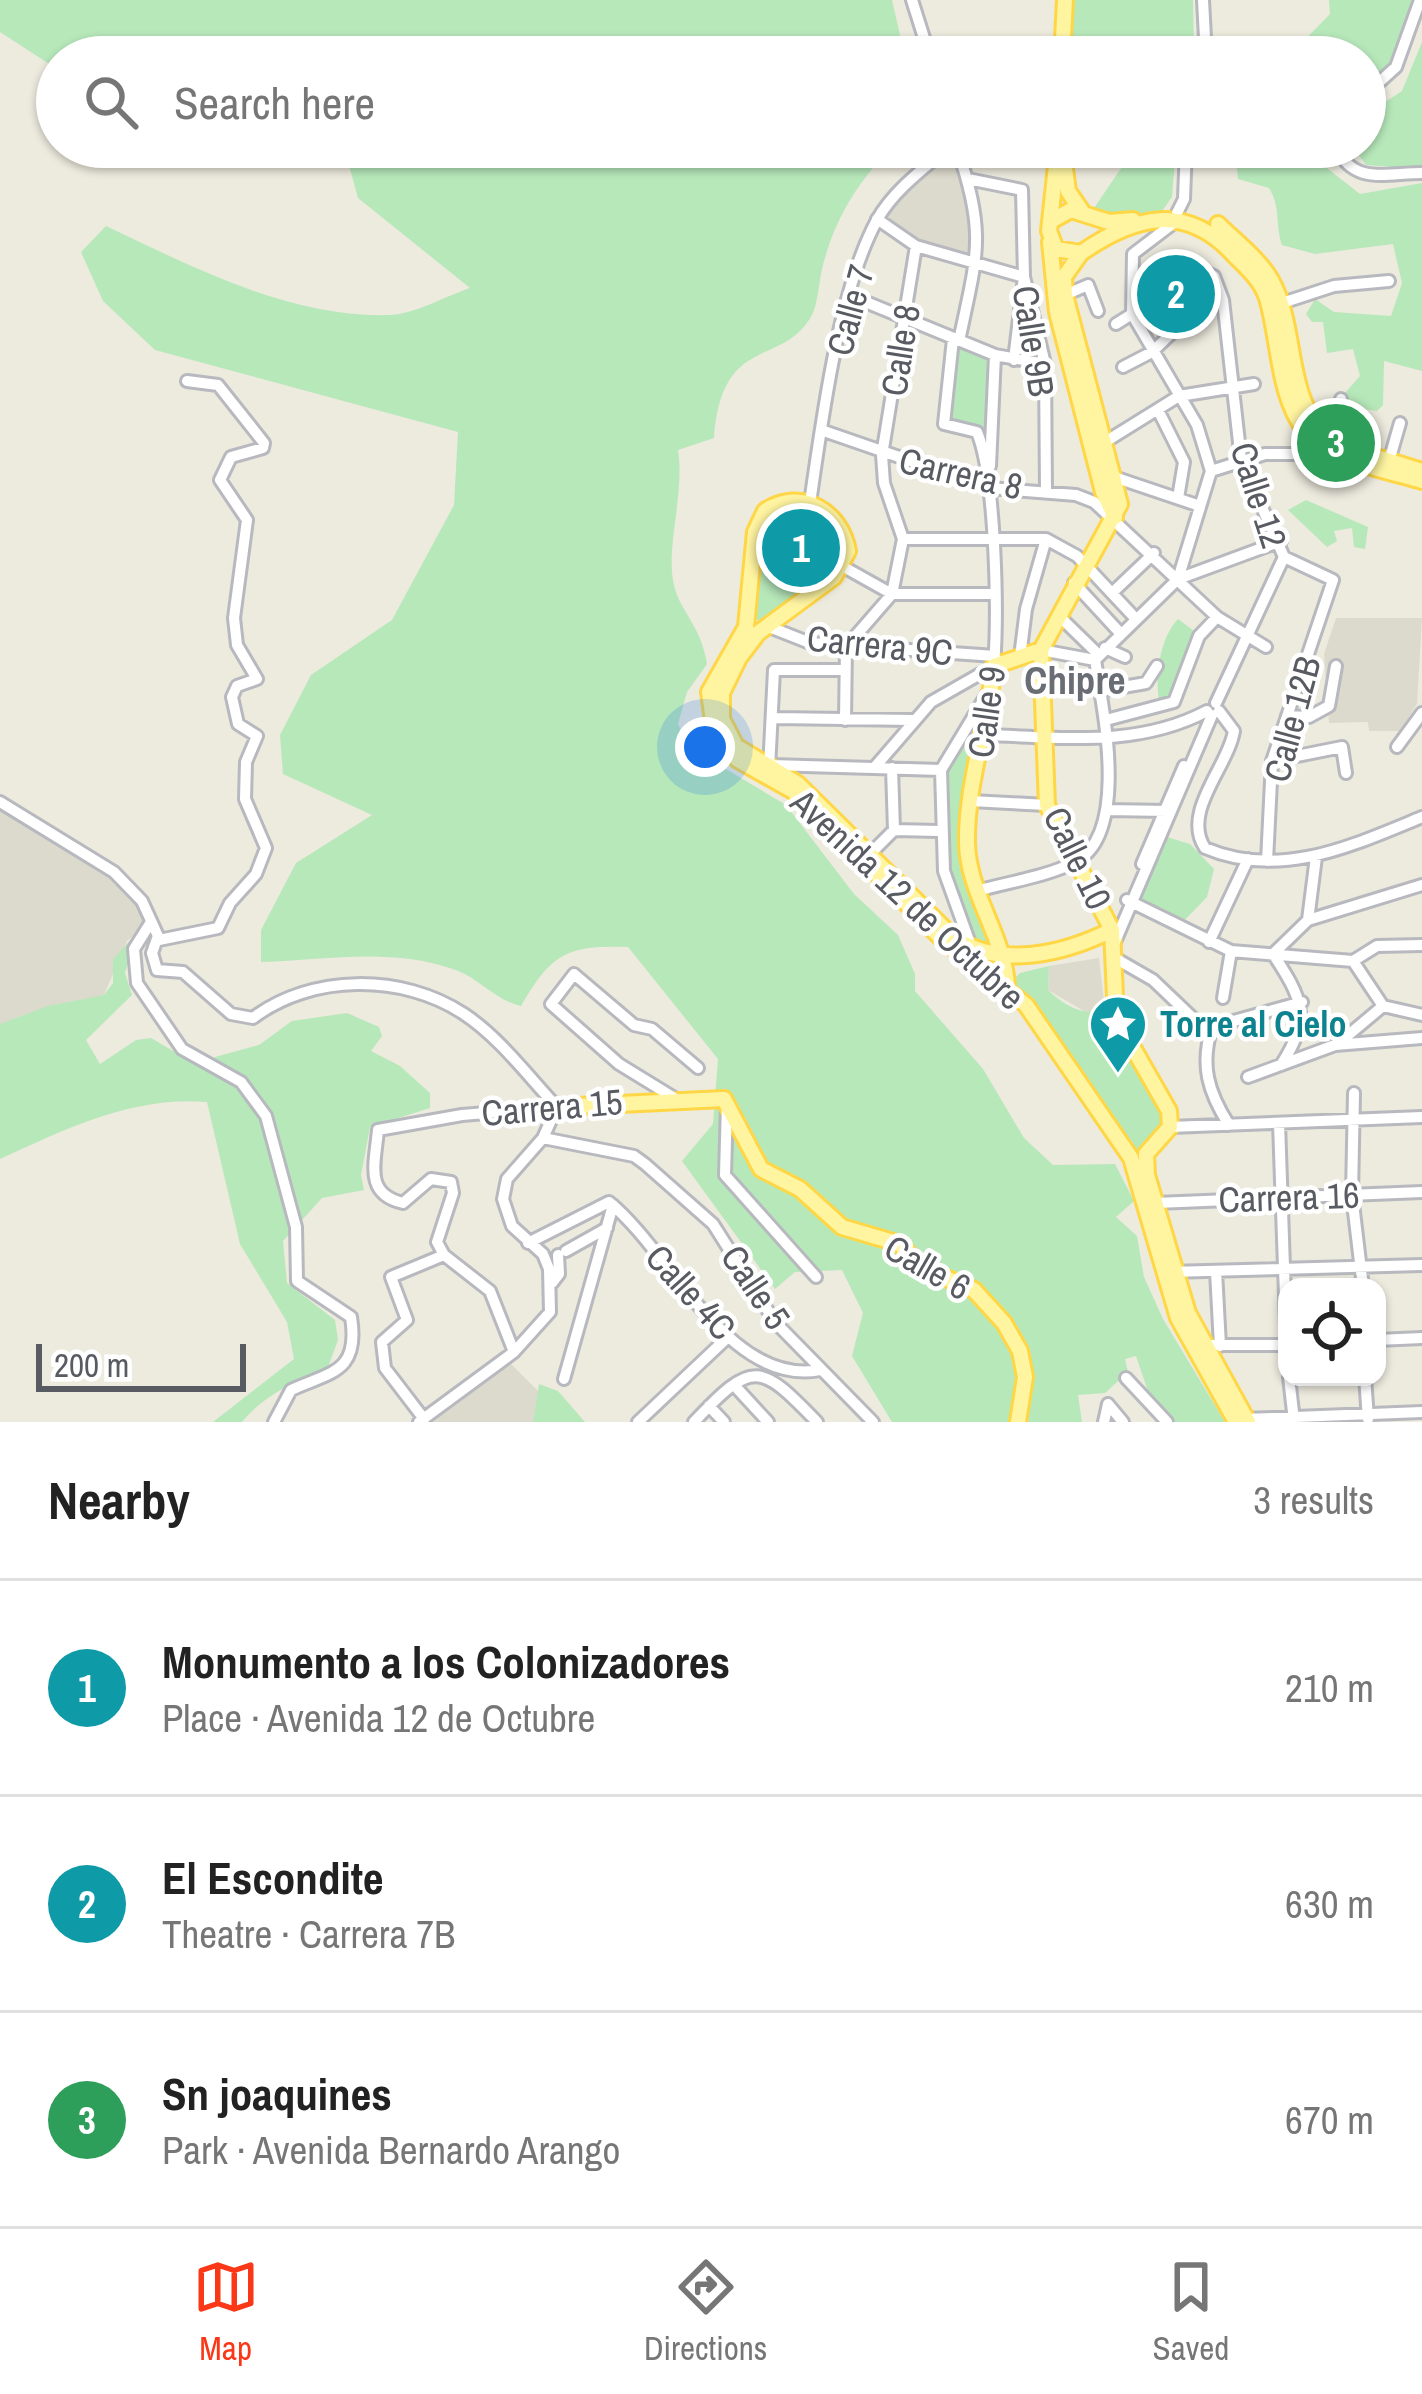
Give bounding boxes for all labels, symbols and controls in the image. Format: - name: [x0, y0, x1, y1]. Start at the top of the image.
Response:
- search box: [36, 36, 1386, 168]
- icon: search: [78, 69, 144, 135]
- text: Search here: [174, 72, 375, 133]
- pin: 2: [1137, 249, 1215, 339]
- street label: Calle 7: [815, 259, 885, 361]
- street label: Calle 9B: [1002, 282, 1066, 400]
- street label: Calle 8: [869, 301, 931, 399]
- pin: 3: [1297, 398, 1375, 488]
- street label: Carrera 8: [895, 436, 1027, 510]
- street label: Calle 12: [1219, 436, 1299, 554]
- pin: 1: [762, 503, 840, 593]
- street label: Carrera 9C: [805, 614, 955, 676]
- street label: Calle 12B: [1252, 651, 1332, 787]
- district label: Chipre: [1024, 654, 1126, 706]
- street label: Calle 9: [956, 663, 1016, 761]
- your location: [675, 717, 735, 777]
- street label: Avenida 12 de Octubre: [780, 777, 1035, 1020]
- street label: Calle 10: [1033, 799, 1123, 917]
- place icon: Torre al Cielo: [1087, 993, 1149, 1075]
- place label: Torre al Cielo: [1160, 1000, 1347, 1048]
- street label: Carrera 15: [480, 1077, 624, 1137]
- street label: Carrera 16: [1218, 1171, 1360, 1223]
- street label: Calle 6: [876, 1223, 980, 1311]
- street label: Calle 4C: [635, 1234, 747, 1350]
- street label: Calle 5: [710, 1235, 802, 1339]
- map controls: [1278, 1278, 1386, 1386]
- button: locate: [1278, 1278, 1386, 1386]
- scale bar: [36, 1338, 246, 1391]
- text: 200 m: [54, 1343, 129, 1387]
- text: Nearby: [48, 1466, 190, 1535]
- text: 3 results: [1253, 1474, 1374, 1526]
- text: Monumento a los Colonizadores: [162, 1631, 730, 1692]
- text: 1: [78, 1662, 96, 1714]
- text: 210 m: [1285, 1662, 1374, 1714]
- text: Place · Avenida 12 de Octubre: [162, 1692, 595, 1744]
- text: El Escondite: [162, 1847, 384, 1908]
- text: 2: [78, 1878, 96, 1930]
- text: 630 m: [1285, 1878, 1374, 1930]
- text: Theatre · Carrera 7B: [162, 1908, 455, 1960]
- text: Sn joaquines: [162, 2063, 392, 2124]
- text: 3: [78, 2094, 96, 2146]
- text: 670 m: [1285, 2094, 1374, 2146]
- text: Park · Avenida Bernardo Arango: [162, 2124, 620, 2176]
- tab: Map: [193, 2254, 259, 2370]
- tab: Directions: [644, 2254, 767, 2370]
- tab: Saved: [1153, 2254, 1229, 2370]

